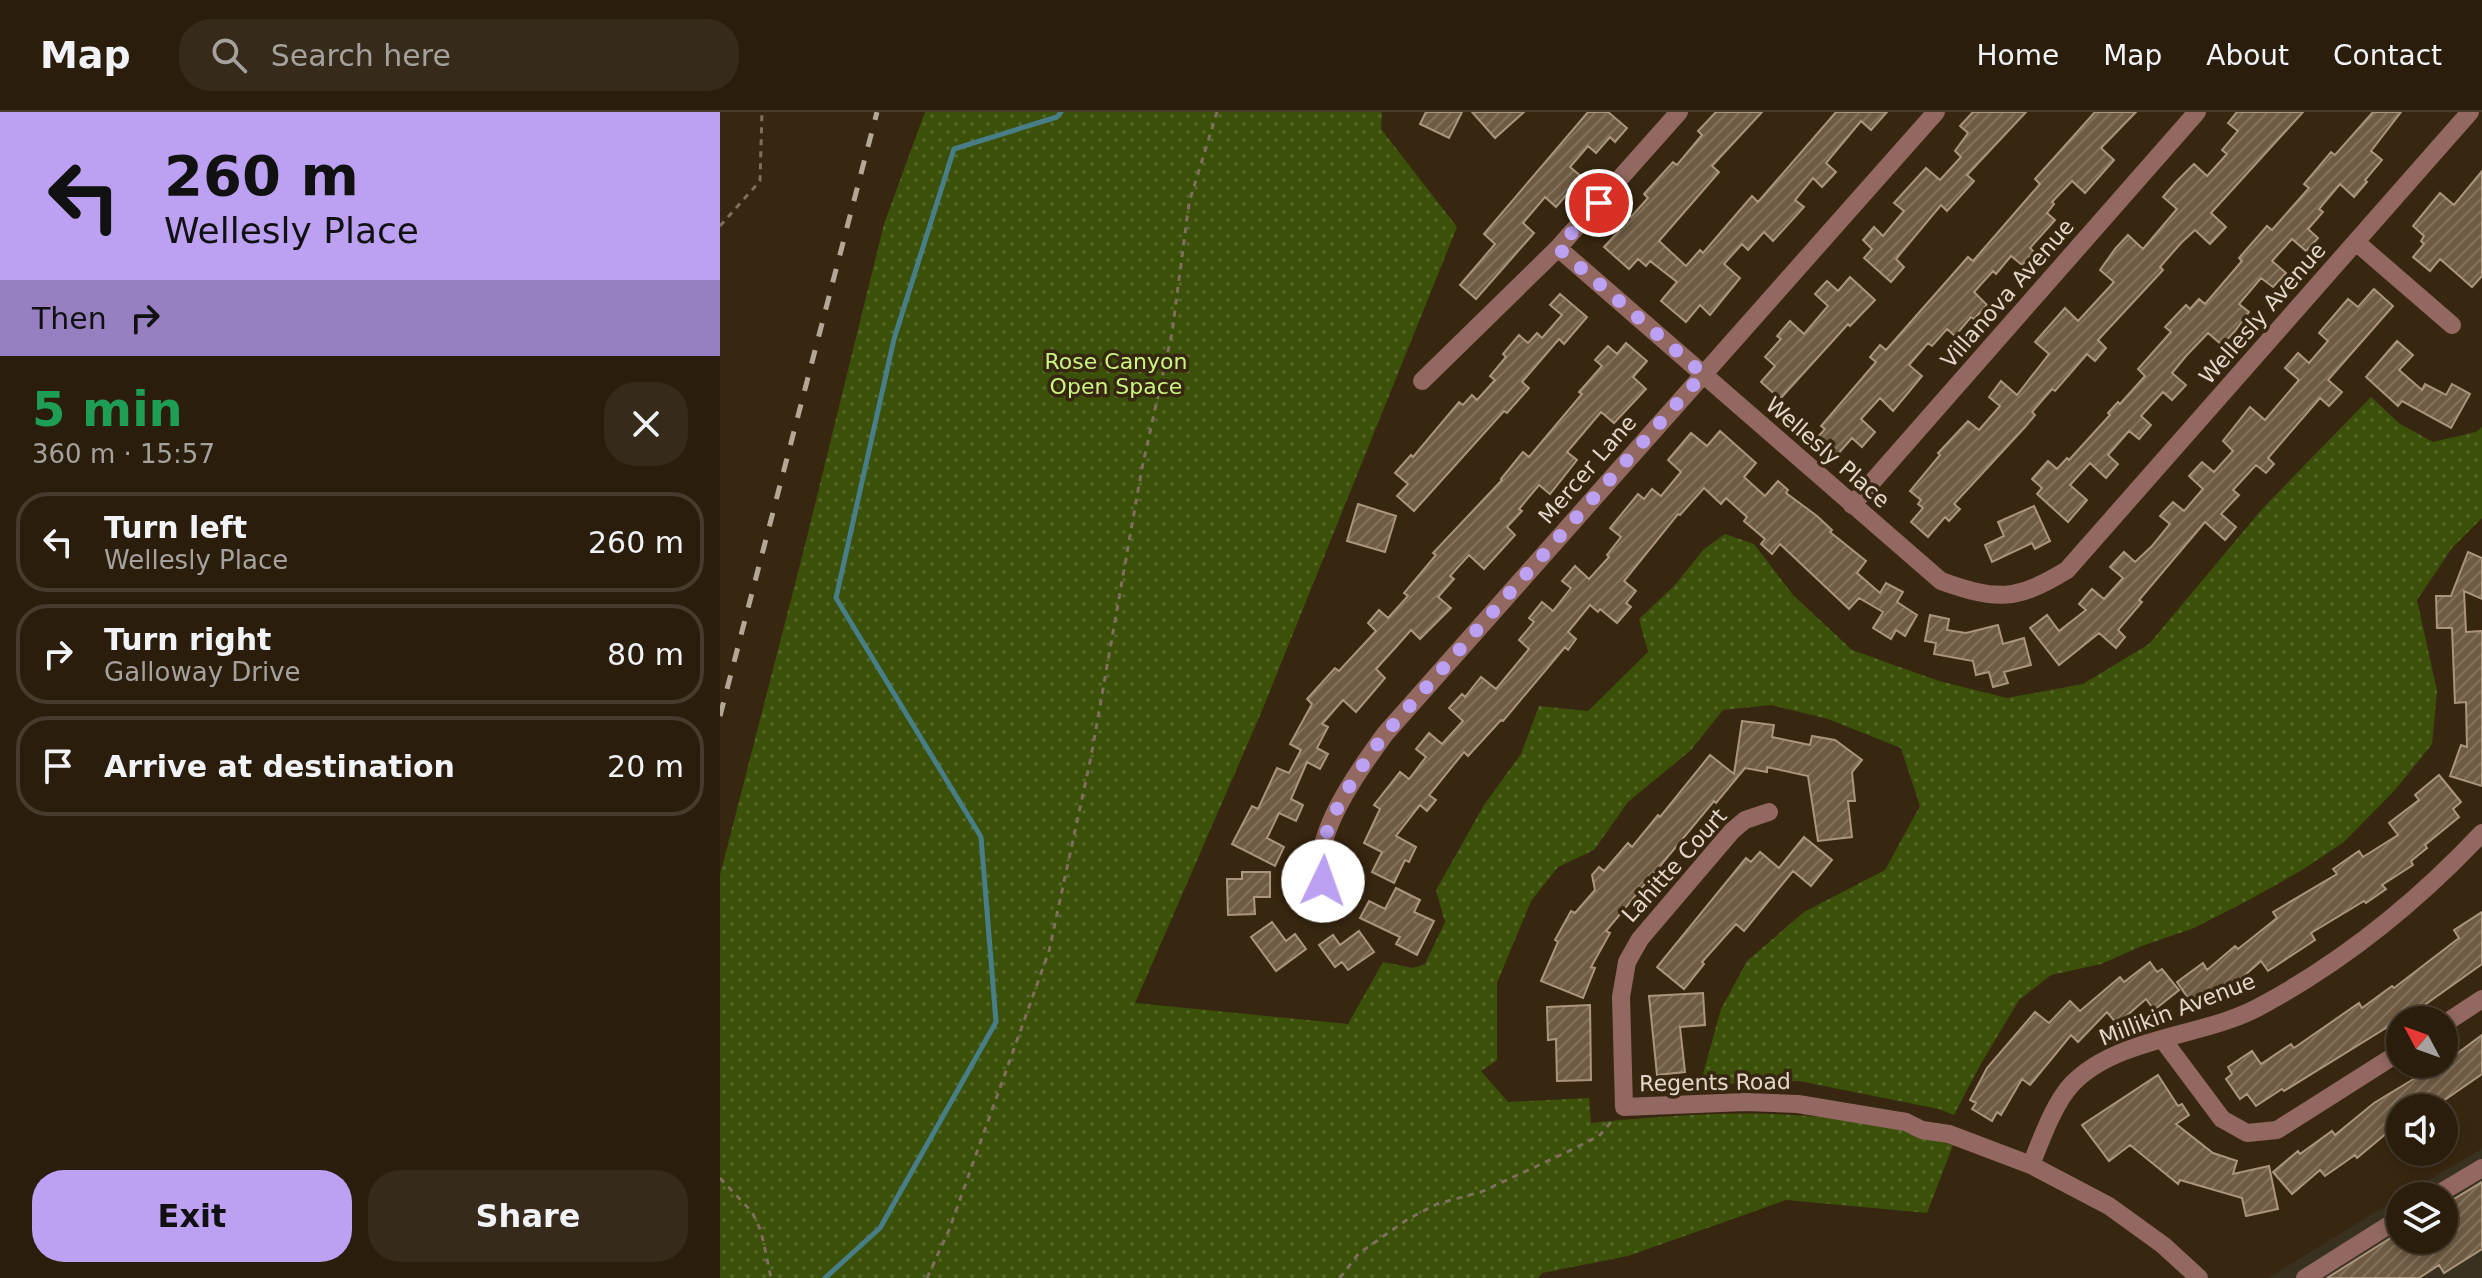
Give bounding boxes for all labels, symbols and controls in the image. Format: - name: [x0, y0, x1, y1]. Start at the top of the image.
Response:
- search box: [179, 19, 739, 91]
- text: Map: [40, 33, 131, 77]
- icon: search: [207, 33, 251, 77]
- text: Search here: [271, 38, 451, 73]
- text: Home: [1976, 39, 2059, 72]
- text: Map: [2103, 39, 2162, 72]
- text: About: [2206, 39, 2289, 72]
- text: Contact: [2333, 39, 2442, 72]
- text: 260 m: [164, 143, 359, 208]
- icon: left: [32, 144, 136, 248]
- pin: [1565, 169, 1633, 237]
- icon: arrive: [1577, 181, 1621, 225]
- text: Wellesly Place: [164, 210, 419, 251]
- street label: Villanova Avenue: [1936, 214, 2079, 373]
- street label: Wellesly Avenue: [2194, 238, 2331, 389]
- icon: right: [123, 296, 167, 340]
- text: Then: [32, 301, 107, 336]
- park label: Rose Canyon Open Space: [1045, 349, 1187, 399]
- text: 5 min: [32, 381, 183, 437]
- button: close: [604, 382, 688, 466]
- street label: Wellesly Place: [1761, 392, 1895, 513]
- street label: Mercer Lane: [1533, 410, 1641, 529]
- text: 360 m · 15:57: [32, 439, 215, 469]
- text: Turn left: [104, 510, 247, 545]
- icon: left: [36, 520, 80, 564]
- text: 260 m: [588, 525, 684, 560]
- text: Wellesly Place: [104, 545, 288, 575]
- text: Turn right: [104, 622, 271, 657]
- icon: right: [36, 632, 80, 676]
- text: 80 m: [607, 637, 684, 672]
- text: Galloway Drive: [104, 657, 301, 687]
- icon: arrive: [36, 744, 80, 788]
- text: Arrive at destination: [104, 749, 455, 784]
- text: 20 m: [607, 749, 684, 784]
- street label: Lahitte Court: [1617, 803, 1732, 927]
- position arrow: [1281, 839, 1365, 923]
- street label: Millikin Avenue: [2096, 968, 2259, 1051]
- north arrow: [2386, 1006, 2458, 1078]
- map controls: [2386, 1006, 2458, 1254]
- street label: Regents Road: [1639, 1069, 1791, 1096]
- button: sound: [2386, 1094, 2458, 1166]
- button: Exit: [32, 1170, 352, 1262]
- button: Share: [368, 1170, 688, 1262]
- button: layers: [2386, 1182, 2458, 1254]

